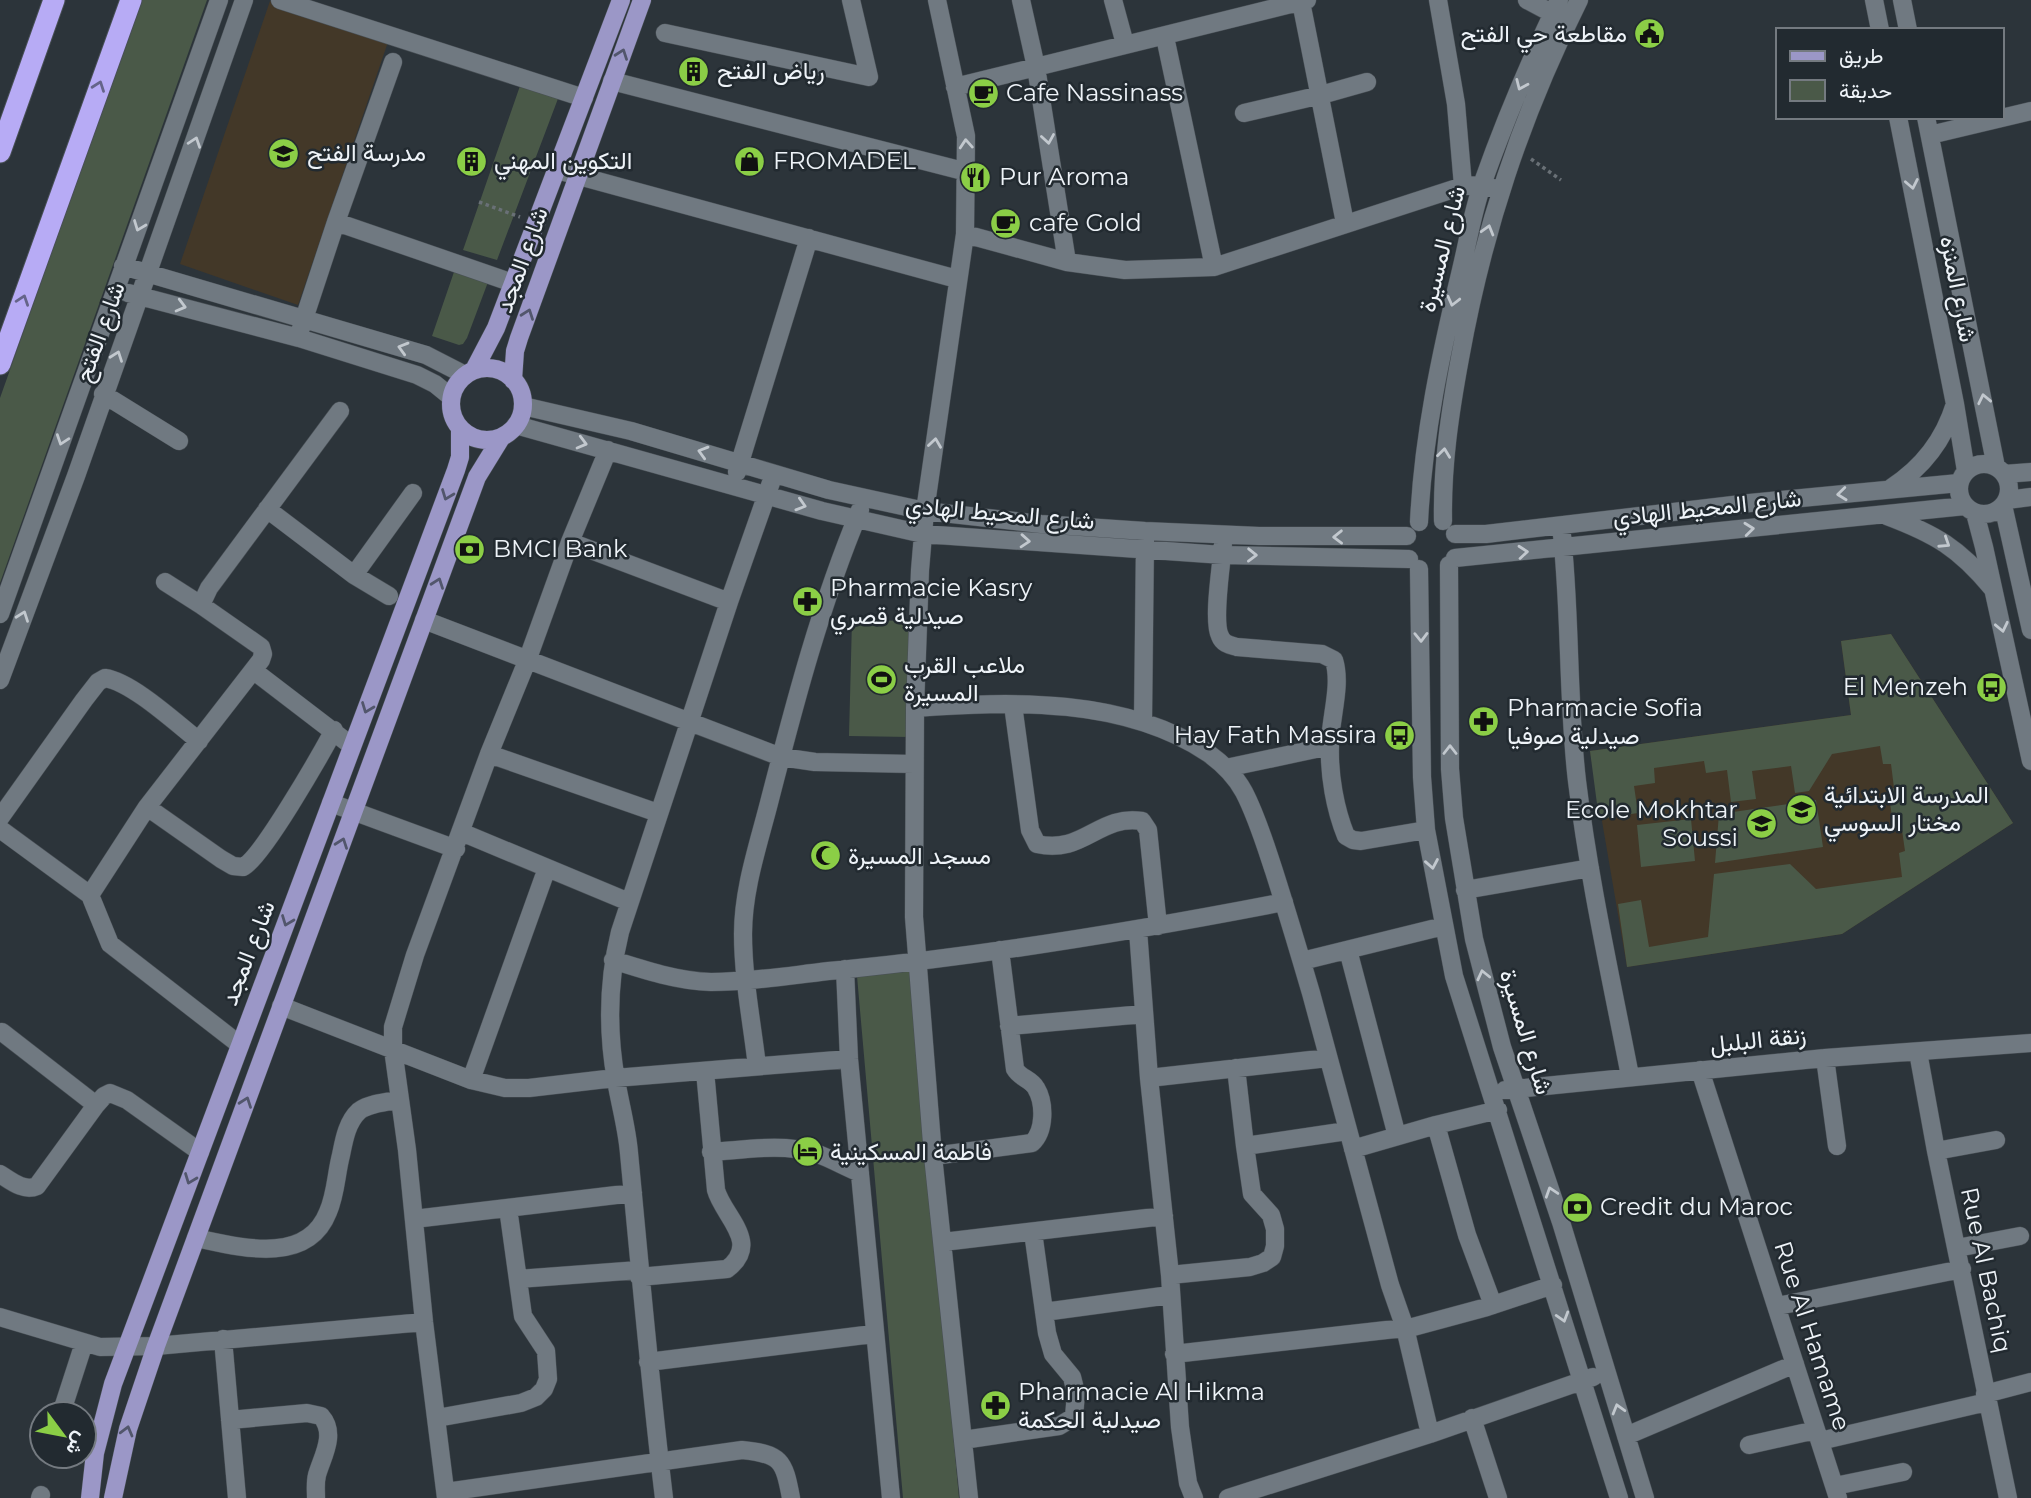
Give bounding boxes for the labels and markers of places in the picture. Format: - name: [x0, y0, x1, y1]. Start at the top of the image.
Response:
- public building icon: مقاطعة حي الفتح: [1633, 17, 1667, 51]
- place label: مقاطعة حي الفتح: [1460, 19, 1627, 53]
- building icon: رياض الفتح: [677, 54, 711, 88]
- place label: رياض الفتح: [717, 56, 825, 88]
- cafe icon: Cafe Nassinass: [966, 76, 1000, 110]
- place label: Cafe Nassinass: [1006, 78, 1183, 107]
- school or university icon: مدرسة الفتح: [267, 136, 301, 170]
- place label: مدرسة الفتح: [307, 138, 426, 170]
- building icon: التكوين المهني: [454, 144, 488, 178]
- shop icon: FROMADEL: [733, 144, 767, 178]
- place label: التكوين المهني: [494, 146, 632, 180]
- place label: FROMADEL: [773, 146, 916, 175]
- restaurant icon: Pur Aroma: [959, 160, 993, 194]
- place label: Pur Aroma: [999, 162, 1129, 191]
- cafe icon: cafe Gold: [989, 206, 1023, 240]
- place label: cafe Gold: [1029, 208, 1142, 237]
- bank icon: BMCI Bank: [453, 532, 487, 566]
- place label: BMCI Bank: [493, 534, 628, 563]
- place label: Pharmacie Kasry صيدلية قصري: [830, 573, 1032, 635]
- pharmacy icon: Pharmacie Kasry صيدلية قصري: [790, 585, 824, 619]
- place label: ملاعب القرب المسيرة: [904, 650, 1025, 708]
- sports icon: ملاعب القرب المسيرة: [864, 662, 898, 696]
- bus stop icon: El Menzeh: [1974, 670, 2008, 704]
- place label: El Menzeh: [1843, 672, 1968, 701]
- place label: Pharmacie Sofia صيدلية صوفيا: [1507, 693, 1703, 751]
- pharmacy icon: Pharmacie Sofia صيدلية صوفيا: [1467, 705, 1501, 739]
- bus stop icon: Hay Fath Massira: [1383, 718, 1417, 752]
- place label: Hay Fath Massira: [1174, 720, 1377, 749]
- place label: المدرسة الابتدائية مختار السوسي: [1824, 780, 1989, 842]
- school or university icon: المدرسة الابتدائية مختار السوسي: [1784, 792, 1818, 826]
- place label: Ecole Mokhtar Soussi: [1565, 795, 1738, 852]
- school or university icon: Ecole Mokhtar Soussi: [1744, 807, 1778, 841]
- mosque icon: مسجد المسيرة: [808, 839, 842, 873]
- place label: مسجد المسيرة: [848, 841, 991, 871]
- hotel icon: فاطمة المسكينية: [790, 1135, 824, 1169]
- place label: فاطمة المسكينية: [830, 1137, 992, 1166]
- bank icon: Credit du Maroc: [1560, 1190, 1594, 1224]
- place label: Credit du Maroc: [1600, 1192, 1793, 1221]
- place label: Pharmacie Al Hikma صيدلية الحكمة: [1018, 1377, 1265, 1434]
- pharmacy icon: Pharmacie Al Hikma صيدلية الحكمة: [978, 1389, 1012, 1423]

